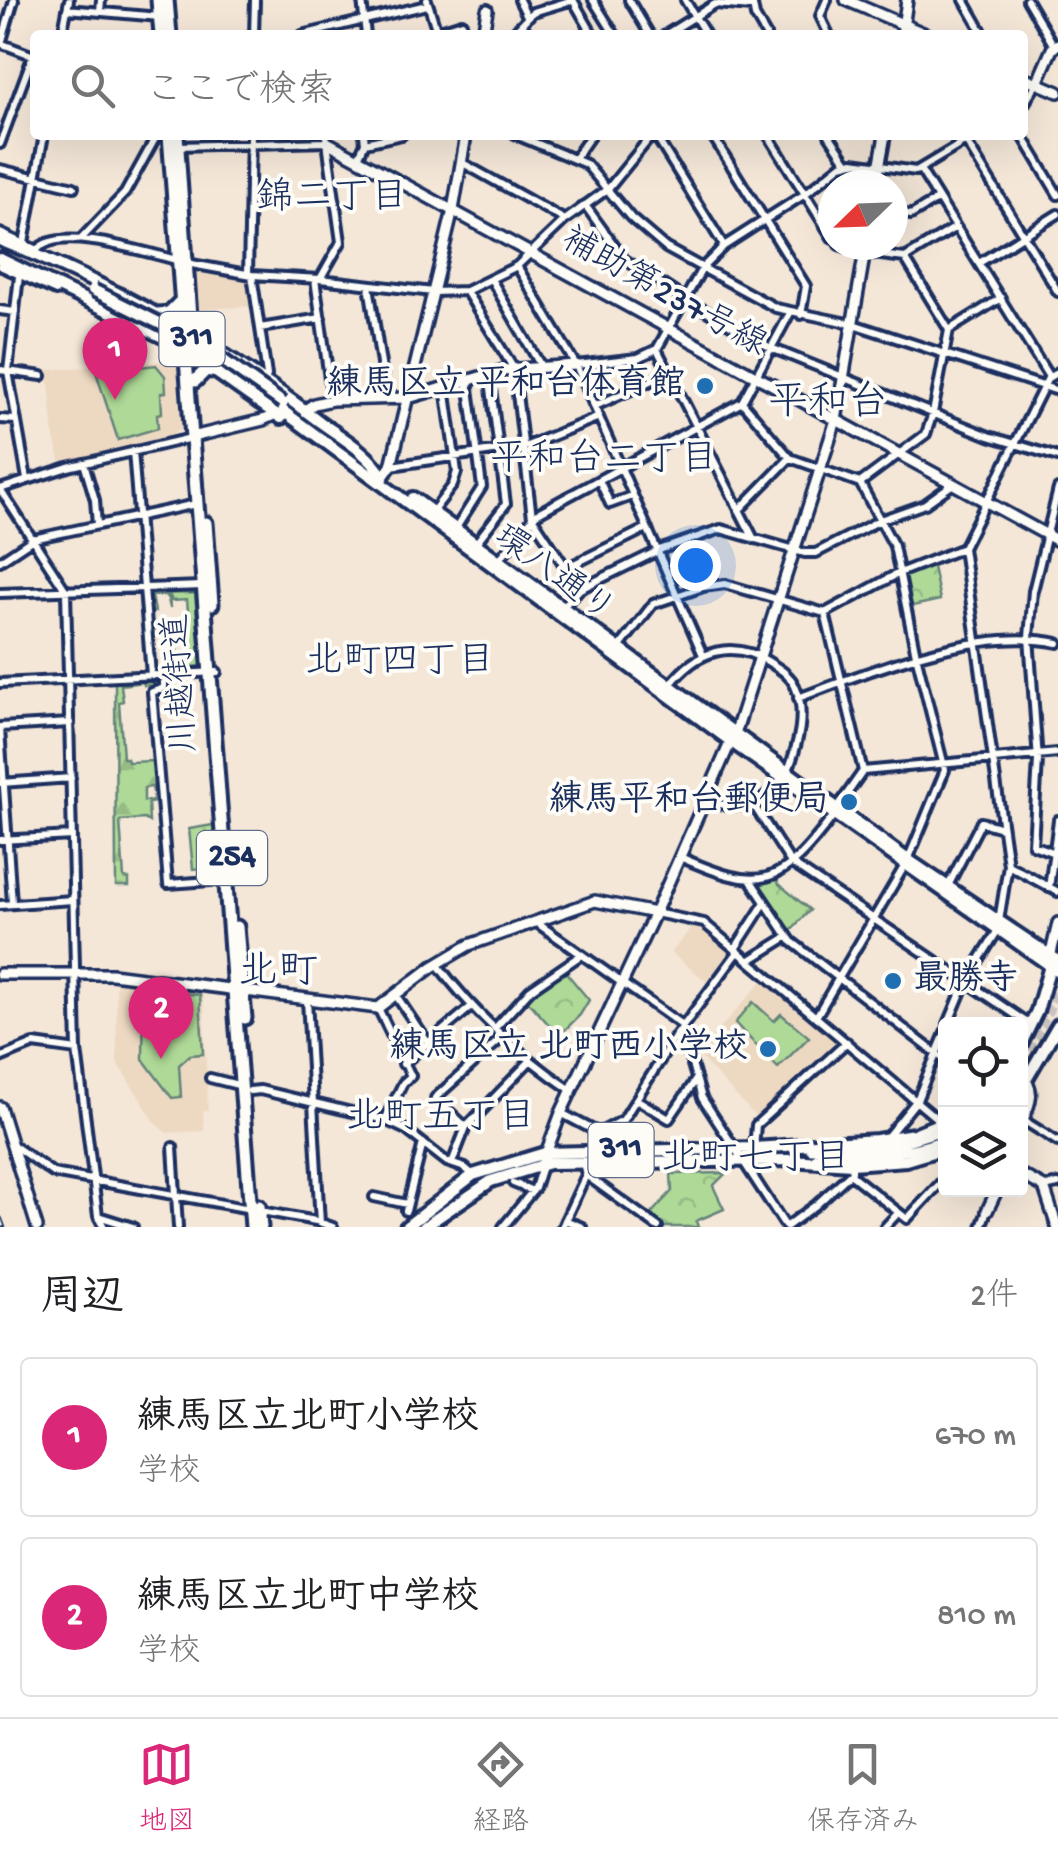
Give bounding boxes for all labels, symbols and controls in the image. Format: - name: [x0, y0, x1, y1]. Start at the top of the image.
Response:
- search box: [30, 30, 1028, 140]
- icon: search: [65, 58, 120, 113]
- text: ここで検索: [145, 71, 335, 115]
- north arrow: [818, 170, 908, 260]
- district label: 錦二丁目: [256, 176, 408, 222]
- street label: 補助第237号線: [553, 219, 774, 367]
- road number: 311: [160, 312, 224, 366]
- pin: 1: [82, 318, 148, 400]
- place label: 練馬区立 平和台体育館: [327, 363, 685, 407]
- marker: 練馬区立 平和台体育館: [694, 375, 716, 397]
- district label: 平和台: [768, 380, 888, 429]
- district label: 平和台二丁目: [490, 438, 718, 484]
- street label: 環八通り: [484, 518, 622, 634]
- your location: [670, 540, 721, 591]
- street label: 川越街道: [157, 612, 208, 754]
- district label: 北町四丁目: [305, 641, 495, 686]
- place label: 練馬平和台郵便局: [549, 779, 829, 823]
- marker: 練馬平和台郵便局: [838, 791, 860, 813]
- road number: 254: [197, 831, 267, 885]
- district label: 北町: [238, 951, 318, 998]
- place label: 最勝寺: [913, 959, 1018, 1002]
- marker: 最勝寺: [882, 970, 904, 992]
- pin: 2: [128, 976, 194, 1059]
- map controls: [938, 1017, 1028, 1197]
- button: locate: [938, 1017, 1028, 1107]
- place label: 練馬区立 北町西小学校: [390, 1026, 748, 1070]
- marker: 練馬区立 北町西小学校: [757, 1038, 779, 1060]
- district label: 北町五丁目: [346, 1097, 536, 1142]
- button: layers: [938, 1107, 1028, 1197]
- road number: 311: [588, 1123, 654, 1177]
- district label: 北町七丁目: [661, 1138, 851, 1183]
- text: 周辺: [40, 1276, 124, 1325]
- text: 2件: [970, 1279, 1018, 1317]
- text: 練馬区立北町小学校: [137, 1398, 479, 1442]
- text: 1: [68, 1418, 81, 1456]
- text: 670 m: [935, 1418, 1016, 1456]
- text: 学校: [137, 1454, 201, 1492]
- text: 練馬区立北町中学校: [137, 1578, 479, 1622]
- text: 2: [67, 1598, 82, 1636]
- text: 810 m: [937, 1598, 1016, 1636]
- text: 学校: [137, 1634, 201, 1672]
- tab: 地図: [139, 1737, 195, 1840]
- tab: 経路: [473, 1737, 529, 1840]
- tab: 保存済み: [807, 1737, 919, 1840]

